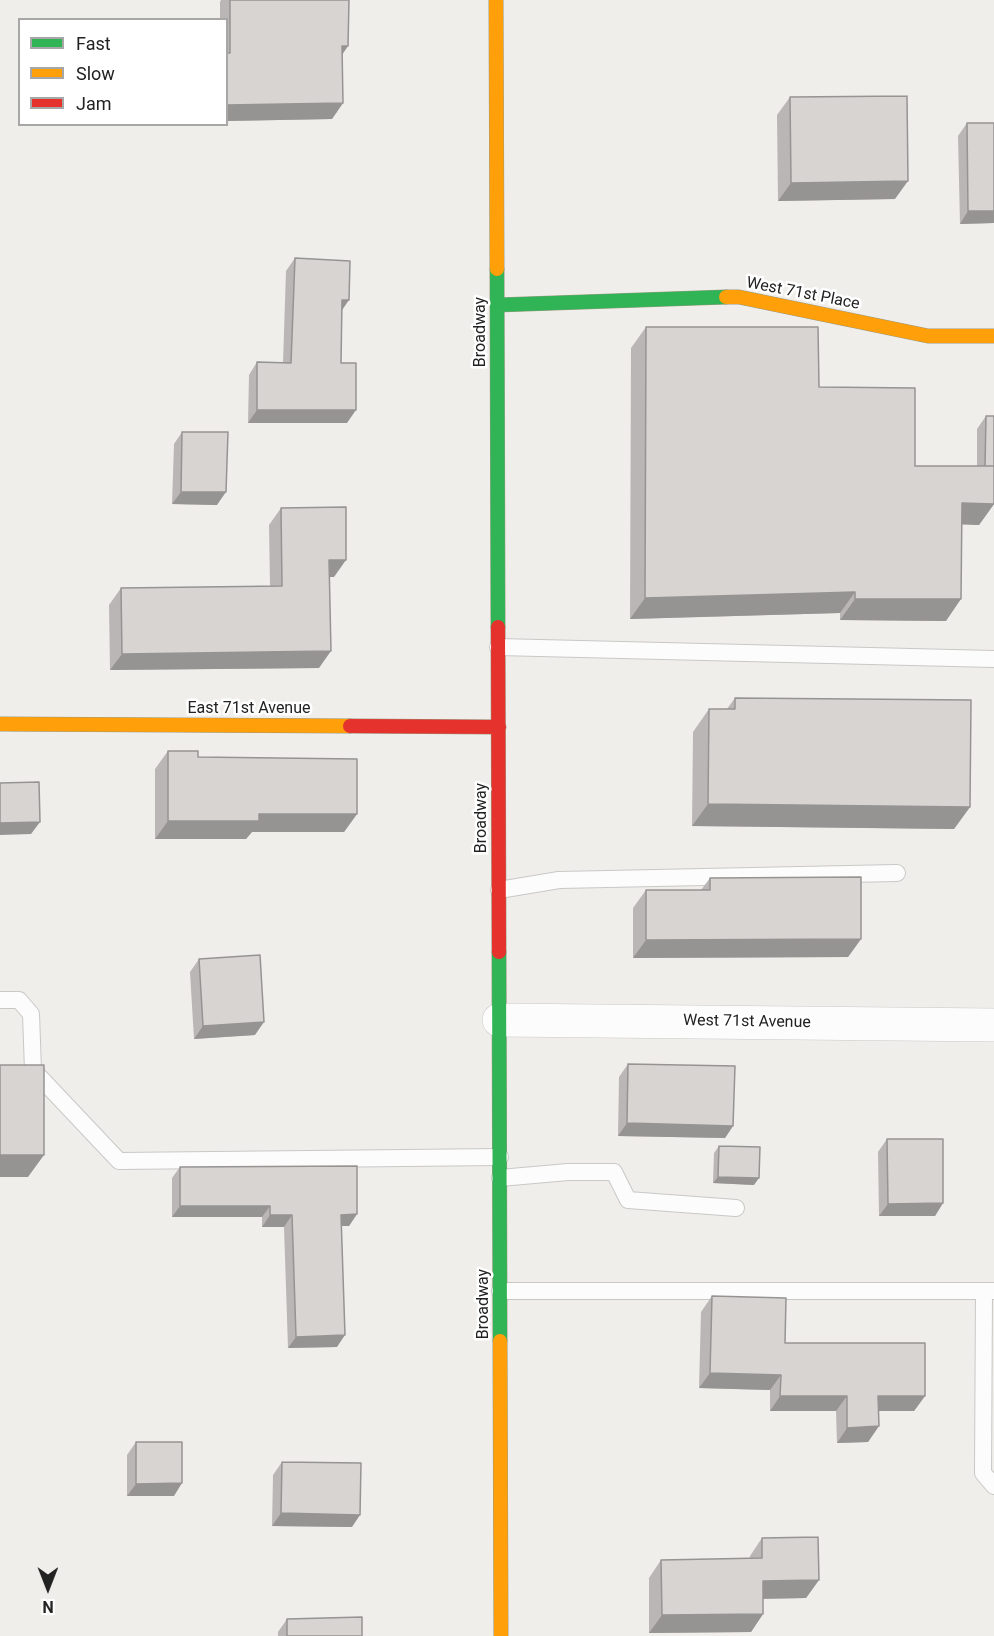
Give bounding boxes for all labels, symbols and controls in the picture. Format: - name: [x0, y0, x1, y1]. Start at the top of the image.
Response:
- legend: [18, 18, 228, 126]
- text: Fast: [76, 33, 111, 54]
- text: Slow: [76, 63, 115, 84]
- text: Jam: [76, 93, 112, 114]
- street label: West 71st Place: [745, 274, 861, 314]
- street label: Broadway: [471, 297, 491, 367]
- street label: East 71st Avenue: [187, 699, 311, 719]
- street label: Broadway: [472, 783, 492, 853]
- street label: West 71st Avenue: [683, 1011, 811, 1033]
- street label: Broadway: [474, 1269, 494, 1339]
- north arrow: [18, 1558, 78, 1618]
- text: N: [42, 1597, 54, 1616]

